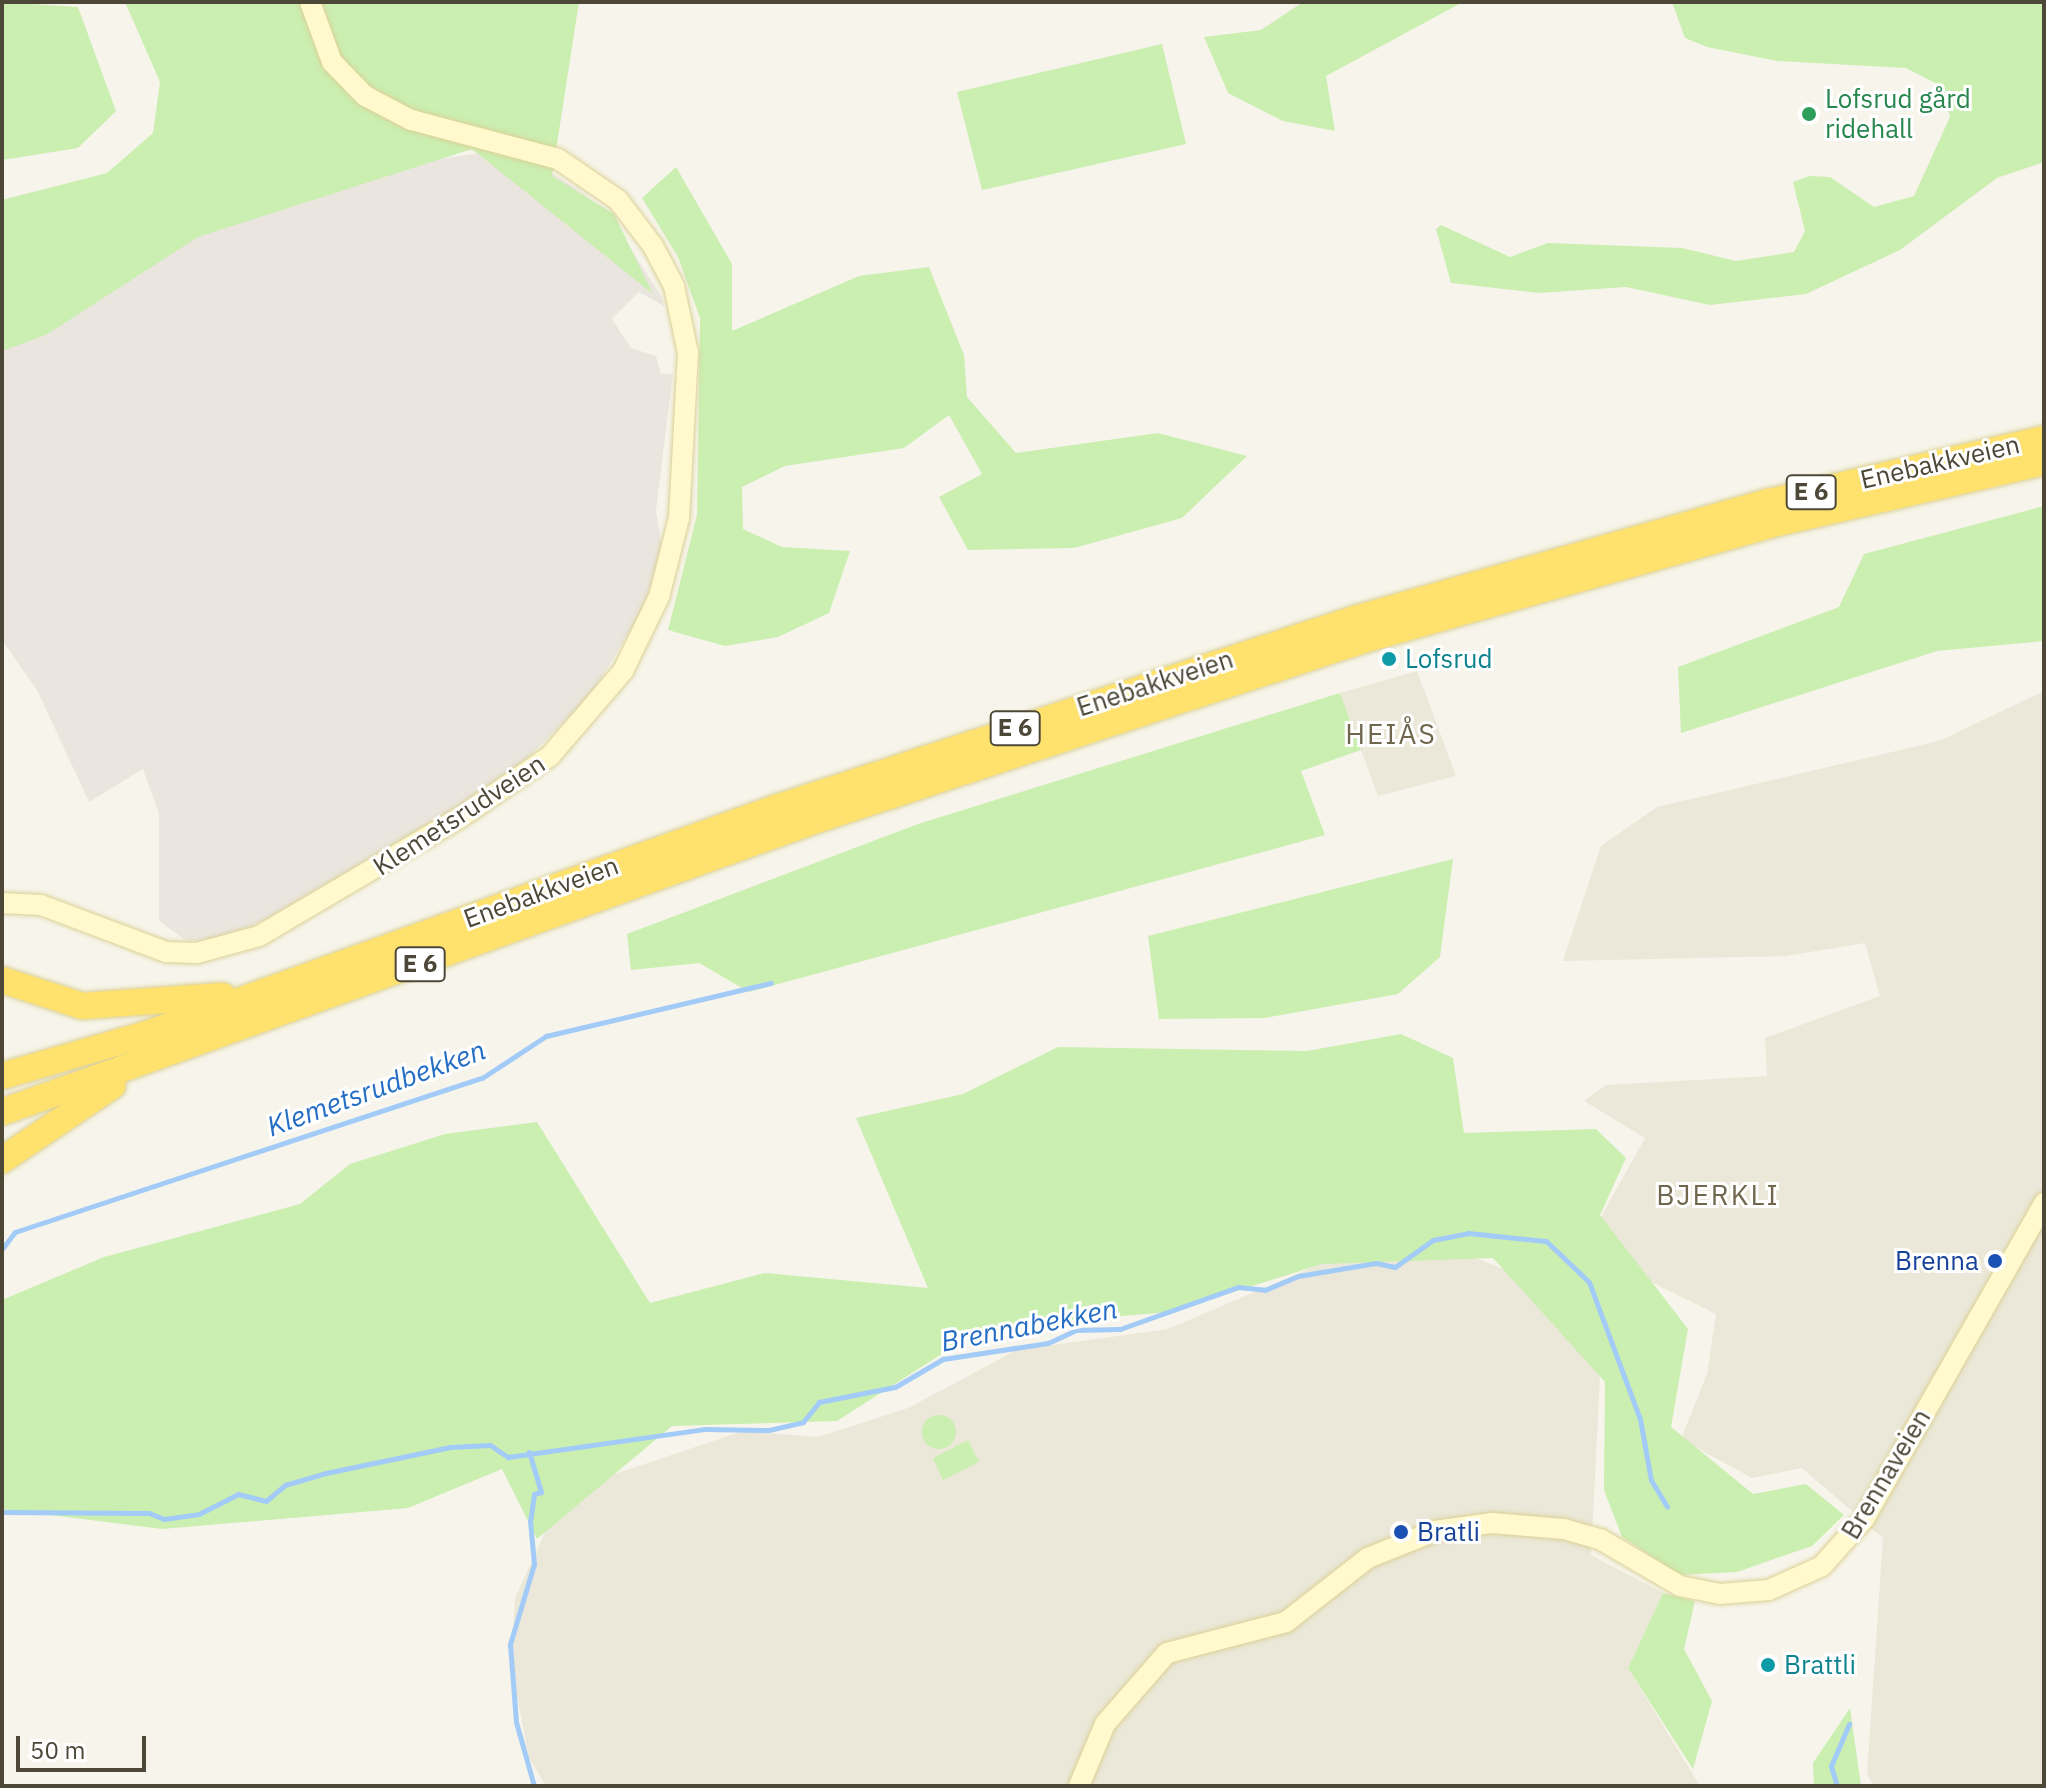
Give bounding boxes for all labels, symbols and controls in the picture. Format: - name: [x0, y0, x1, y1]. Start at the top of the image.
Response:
- place label: Lofsrud gård ridehall: [1825, 83, 1971, 144]
- marker: Lofsrud gård ridehall: [1800, 105, 1818, 123]
- street label: Enebakkveien: [1857, 429, 2023, 495]
- road number: E 6: [1785, 472, 1837, 512]
- street label: Enebakkveien: [1073, 643, 1237, 723]
- place label: Lofsrud: [1405, 643, 1493, 675]
- marker: Lofsrud: [1380, 650, 1398, 668]
- road number: E 6: [989, 708, 1041, 748]
- district label: HEIÅS: [1345, 717, 1437, 751]
- street label: Klemetsrudveien: [367, 748, 551, 882]
- street label: Enebakkveien: [459, 850, 623, 934]
- road number: E 6: [394, 944, 446, 984]
- water label: Klemetsrudbekken: [262, 1033, 490, 1143]
- district label: BJERKLI: [1656, 1178, 1780, 1212]
- place label: Brenna: [1895, 1245, 1979, 1277]
- marker: Brenna: [1986, 1252, 2004, 1270]
- water label: Brennabekken: [938, 1291, 1120, 1359]
- street label: Brennaveien: [1835, 1403, 1937, 1545]
- place label: Bratli: [1417, 1516, 1480, 1548]
- marker: Bratli: [1392, 1523, 1410, 1541]
- place label: Brattli: [1784, 1649, 1856, 1681]
- marker: Brattli: [1759, 1656, 1777, 1674]
- scale bar: [20, 1720, 150, 1770]
- text: 50 m: [30, 1734, 85, 1766]

